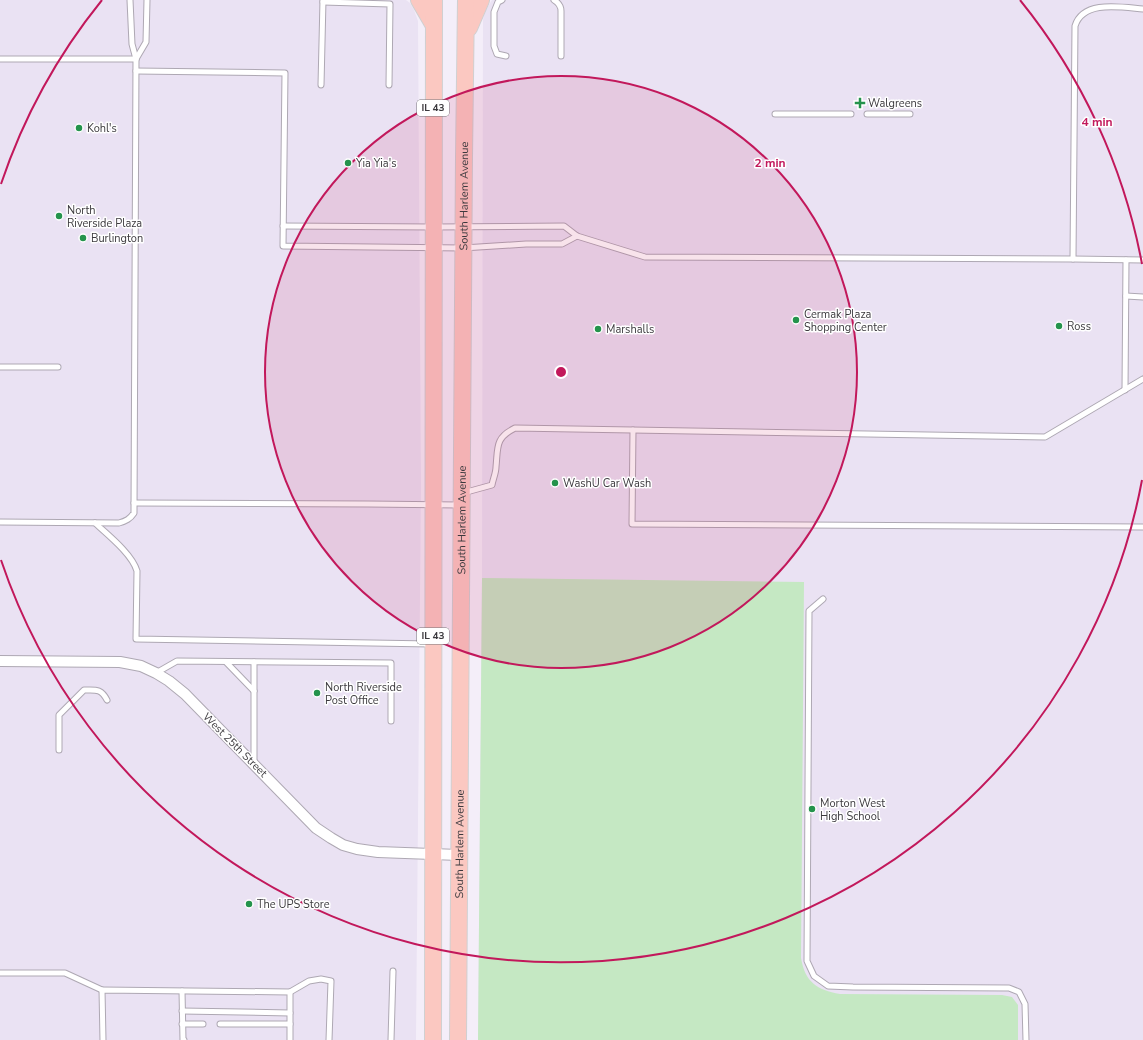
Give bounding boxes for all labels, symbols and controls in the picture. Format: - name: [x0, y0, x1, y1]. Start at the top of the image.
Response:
- place label: Walgreens: [868, 96, 922, 111]
- marker: Walgreens: [855, 98, 865, 108]
- road number: IL 43: [417, 100, 449, 116]
- text: 4 min: [1081, 114, 1113, 130]
- place label: Kohl's: [87, 121, 117, 136]
- marker: Kohl's: [74, 123, 84, 133]
- street label: South Harlem Avenue: [456, 141, 472, 251]
- text: 2 min: [754, 155, 786, 171]
- place label: Yia Yia's: [355, 156, 396, 171]
- marker: Yia Yia's: [343, 158, 353, 168]
- place label: North Riverside Plaza: [67, 203, 142, 231]
- marker: North Riverside Plaza: [54, 211, 64, 221]
- place label: Burlington: [91, 231, 143, 246]
- marker: Burlington: [78, 233, 88, 243]
- place label: Cermak Plaza Shopping Center: [804, 307, 887, 335]
- marker: Cermak Plaza Shopping Center: [791, 315, 801, 325]
- place label: Ross: [1067, 319, 1091, 334]
- marker: Ross: [1054, 321, 1064, 331]
- place label: Marshalls: [606, 322, 654, 337]
- marker: Marshalls: [593, 324, 603, 334]
- centre of rings: [554, 365, 568, 379]
- street label: South Harlem Avenue: [454, 465, 469, 575]
- place label: WashU Car Wash: [563, 476, 651, 491]
- marker: WashU Car Wash: [550, 478, 560, 488]
- road number: IL 43: [417, 628, 449, 644]
- place label: North Riverside Post Office: [325, 680, 402, 708]
- marker: North Riverside Post Office: [312, 688, 322, 698]
- street label: West 25th Street: [200, 710, 271, 781]
- street label: South Harlem Avenue: [451, 789, 467, 899]
- place label: Morton West High School: [820, 796, 885, 824]
- marker: Morton West High School: [807, 804, 817, 814]
- place label: The UPS Store: [257, 897, 330, 912]
- marker: The UPS Store: [244, 899, 254, 909]

